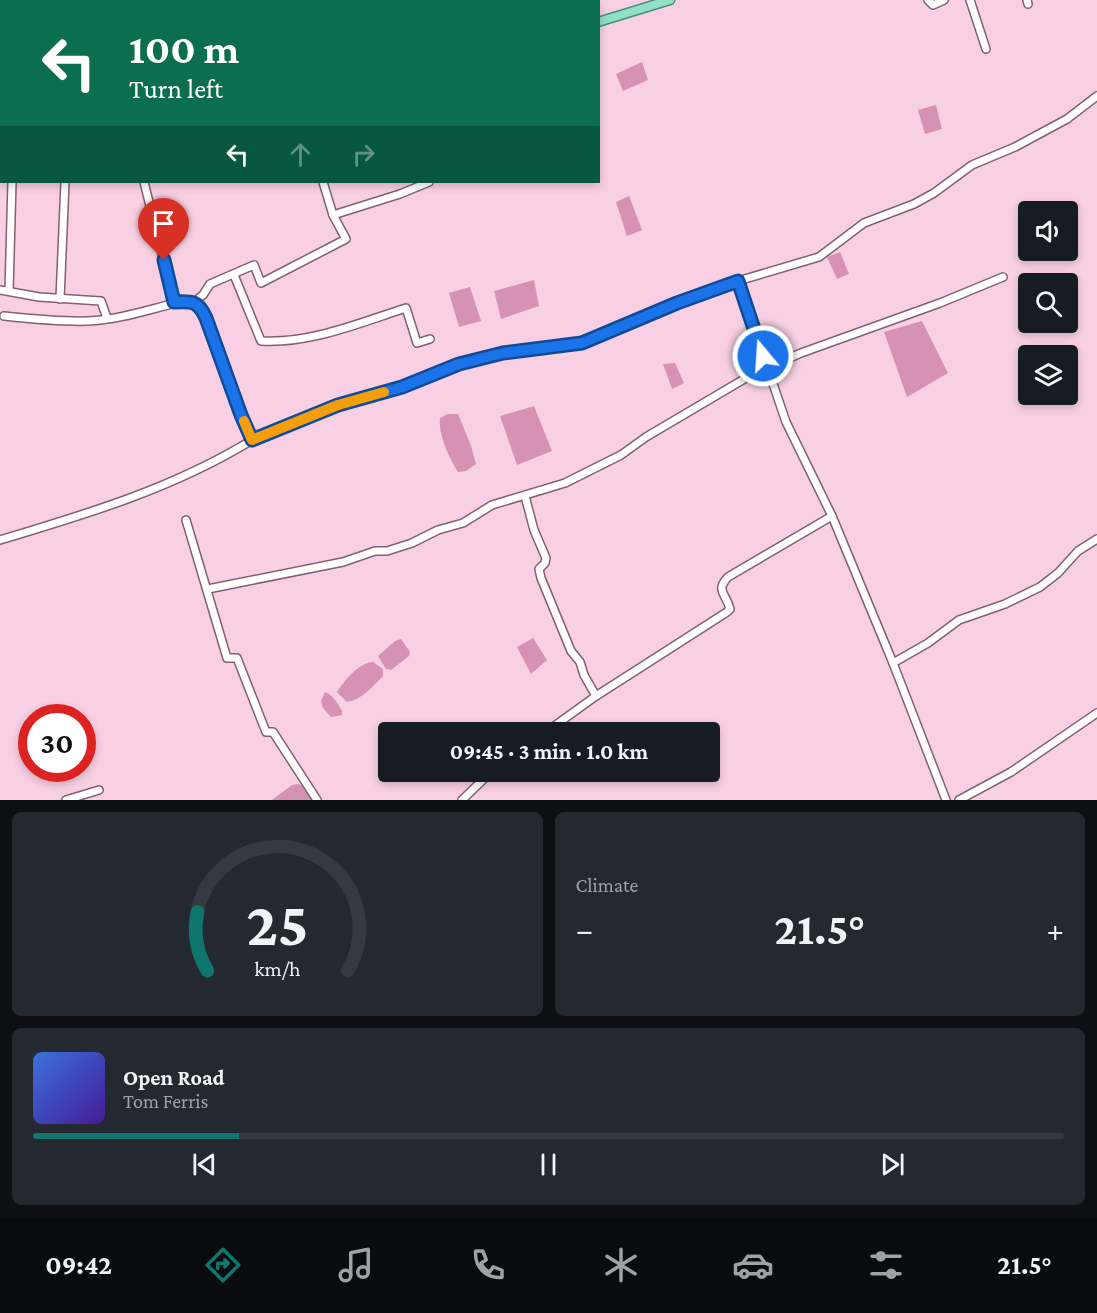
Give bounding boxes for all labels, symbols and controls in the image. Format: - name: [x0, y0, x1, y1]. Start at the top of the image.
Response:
- icon: left: [30, 24, 108, 102]
- text: 100 m: [129, 25, 239, 72]
- text: Turn left: [129, 74, 223, 104]
- icon: left: [221, 138, 254, 171]
- icon: ahead: [284, 138, 317, 171]
- icon: right: [347, 138, 380, 171]
- pin: [138, 198, 189, 260]
- map controls: [1018, 201, 1078, 405]
- button: sound: [1018, 201, 1078, 261]
- icon: arrive: [147, 207, 180, 240]
- button: search: [1018, 273, 1078, 333]
- position arrow: [731, 324, 795, 388]
- button: layers: [1018, 345, 1078, 405]
- speed limit sign: 30: [18, 704, 96, 782]
- text: 09:45 · 3 min · 1.0 km: [450, 739, 648, 764]
- text: Climate: [576, 874, 638, 896]
- text: 25: [246, 889, 308, 958]
- text: 21.5°: [774, 904, 865, 954]
- text: −: [576, 911, 593, 948]
- text: +: [1047, 911, 1064, 948]
- text: km/h: [254, 957, 301, 981]
- text: Open Road: [123, 1065, 225, 1090]
- text: Tom Ferris: [123, 1090, 208, 1112]
- icon: previous: [188, 1148, 221, 1181]
- icon: pause: [532, 1148, 565, 1181]
- icon: next: [876, 1148, 909, 1181]
- icon: directions: [202, 1244, 244, 1286]
- icon: music: [335, 1244, 377, 1286]
- icon: phone: [467, 1244, 509, 1286]
- icon: climate: [600, 1244, 642, 1286]
- icon: car: [732, 1244, 774, 1286]
- icon: filters: [865, 1244, 907, 1286]
- text: 09:42: [45, 1250, 112, 1280]
- text: 21.5°: [997, 1250, 1052, 1280]

